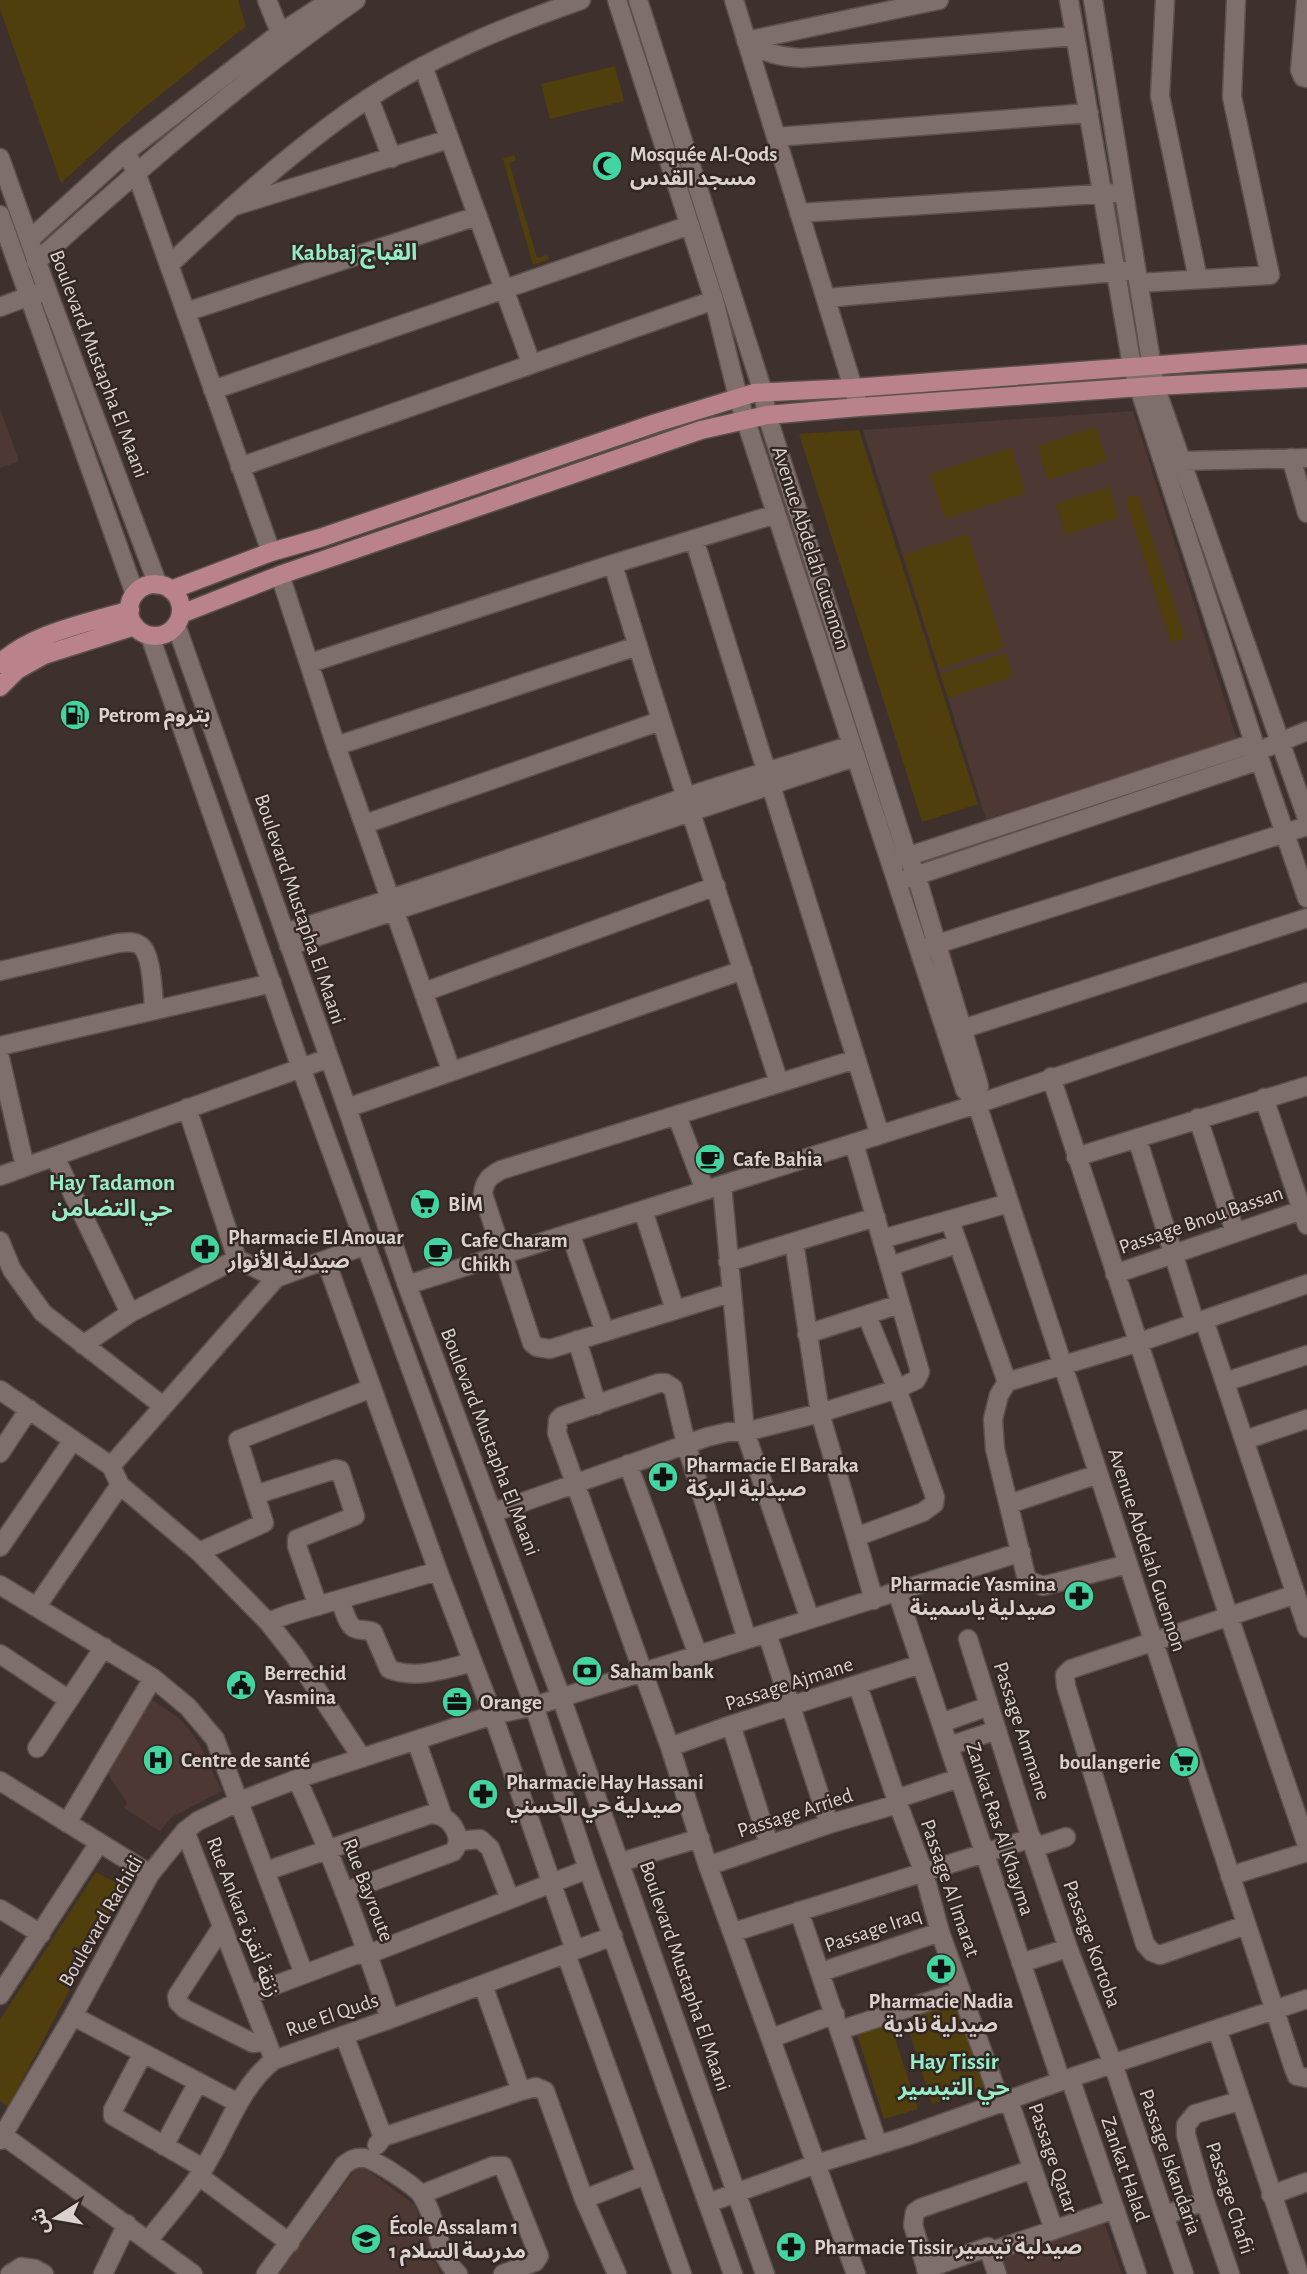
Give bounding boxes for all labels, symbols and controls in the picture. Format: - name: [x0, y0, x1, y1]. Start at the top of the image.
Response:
- place label: Mosquée Al-Qods مسجد القدس: [630, 144, 777, 190]
- mosque icon: Mosquée Al-Qods مسجد القدس: [590, 149, 624, 183]
- district label: Kabbaj القباج: [291, 242, 417, 269]
- street label: Boulevard Mustapha El Maani: [46, 247, 152, 481]
- street label: Avenue Abdelah Guennon: [768, 444, 854, 652]
- fuel station icon: Petrom بتروم: [58, 698, 92, 732]
- place label: Petrom بتروم: [98, 705, 210, 731]
- street label: Boulevard Mustapha El Maani: [251, 791, 349, 1027]
- cafe icon: Cafe Bahia: [693, 1142, 727, 1176]
- place label: Cafe Bahia: [733, 1149, 823, 1170]
- district label: Hay Tadamon حي التضامن: [49, 1172, 175, 1226]
- street label: Passage Bnou Bassan: [1116, 1182, 1286, 1258]
- supermarket icon: BİM: [408, 1187, 442, 1221]
- place label: BİM: [448, 1193, 483, 1215]
- place label: Pharmacie El Anouar صيدلية الأنوار: [227, 1227, 404, 1273]
- place label: Cafe Charam Chikh: [461, 1230, 568, 1275]
- pharmacy icon: Pharmacie El Anouar صيدلية الأنوار: [188, 1232, 222, 1266]
- cafe icon: Cafe Charam Chikh: [421, 1235, 455, 1269]
- street label: Boulevard Mustapha El Maani: [437, 1325, 543, 1559]
- street label: Avenue Abdelah Guennon: [1104, 1446, 1190, 1654]
- place label: Pharmacie El Baraka صيدلية البركة: [686, 1455, 859, 1501]
- pharmacy icon: Pharmacie El Baraka صيدلية البركة: [646, 1460, 680, 1494]
- place label: Pharmacie Yasmina صيدلية ياسمينة: [890, 1574, 1056, 1620]
- pharmacy icon: Pharmacie Yasmina صيدلية ياسمينة: [1062, 1579, 1096, 1613]
- street label: Passage Ajmane: [722, 1653, 856, 1715]
- bank icon: Saham bank: [570, 1654, 604, 1688]
- street label: Passage Ammane: [990, 1659, 1054, 1803]
- place label: Saham bank: [610, 1661, 715, 1682]
- place label: Berrechid Yasmina: [264, 1663, 346, 1708]
- public building icon: Berrechid Yasmina: [224, 1668, 258, 1702]
- office icon: Orange: [440, 1685, 474, 1719]
- place label: Orange: [480, 1692, 542, 1713]
- street label: Zankat Ras Al Khayma: [962, 1740, 1038, 1918]
- hospital icon: Centre de santé: [141, 1743, 175, 1777]
- supermarket icon: boulangerie: [1167, 1745, 1201, 1779]
- place label: Centre de santé: [181, 1750, 310, 1771]
- place label: boulangerie: [1059, 1752, 1161, 1773]
- place label: Pharmacie Hay Hassani صيدلية حي الحسني: [506, 1772, 704, 1822]
- pharmacy icon: Pharmacie Hay Hassani صيدلية حي الحسني: [466, 1777, 500, 1811]
- street label: Passage Arried: [735, 1784, 855, 1842]
- street label: Passage Al Imarat: [917, 1816, 983, 1960]
- street label: Rue Ankara زنقة أنقرة: [202, 1833, 286, 2000]
- street label: Rue Bayroute: [339, 1836, 397, 1944]
- street label: Boulevard Rachidi: [55, 1852, 147, 1990]
- street label: Boulevard Mustapha El Maani: [636, 1858, 734, 2094]
- street label: Passage Kortoba: [1059, 1878, 1125, 2011]
- street label: Passage Iraq: [822, 1904, 924, 1956]
- pharmacy icon: Pharmacie Nadia صيدلية نادية: [924, 1952, 958, 1986]
- street label: Rue El Quds: [283, 1989, 381, 2041]
- place label: Pharmacie Nadia صيدلية نادية: [869, 1991, 1013, 2037]
- district label: Hay Tissir حي التيسير: [897, 2051, 1010, 2105]
- street label: Passage Iskandaria: [1135, 2086, 1205, 2238]
- street label: Passage Qatar: [1024, 2100, 1082, 2216]
- street label: Zankat Halad: [1097, 2114, 1153, 2224]
- street label: Passage Chafii: [1202, 2139, 1258, 2257]
- north arrow: [21, 2183, 91, 2253]
- text: ش: [29, 2206, 53, 2236]
- place label: École Assalam 1 مدرسة السلام 1: [389, 2214, 526, 2267]
- school or university icon: École Assalam 1 مدرسة السلام 1: [349, 2222, 383, 2256]
- pharmacy icon: Pharmacie Tissir صيدلية تيسير: [774, 2230, 808, 2264]
- place label: Pharmacie Tissir صيدلية تيسير: [814, 2236, 1082, 2259]

